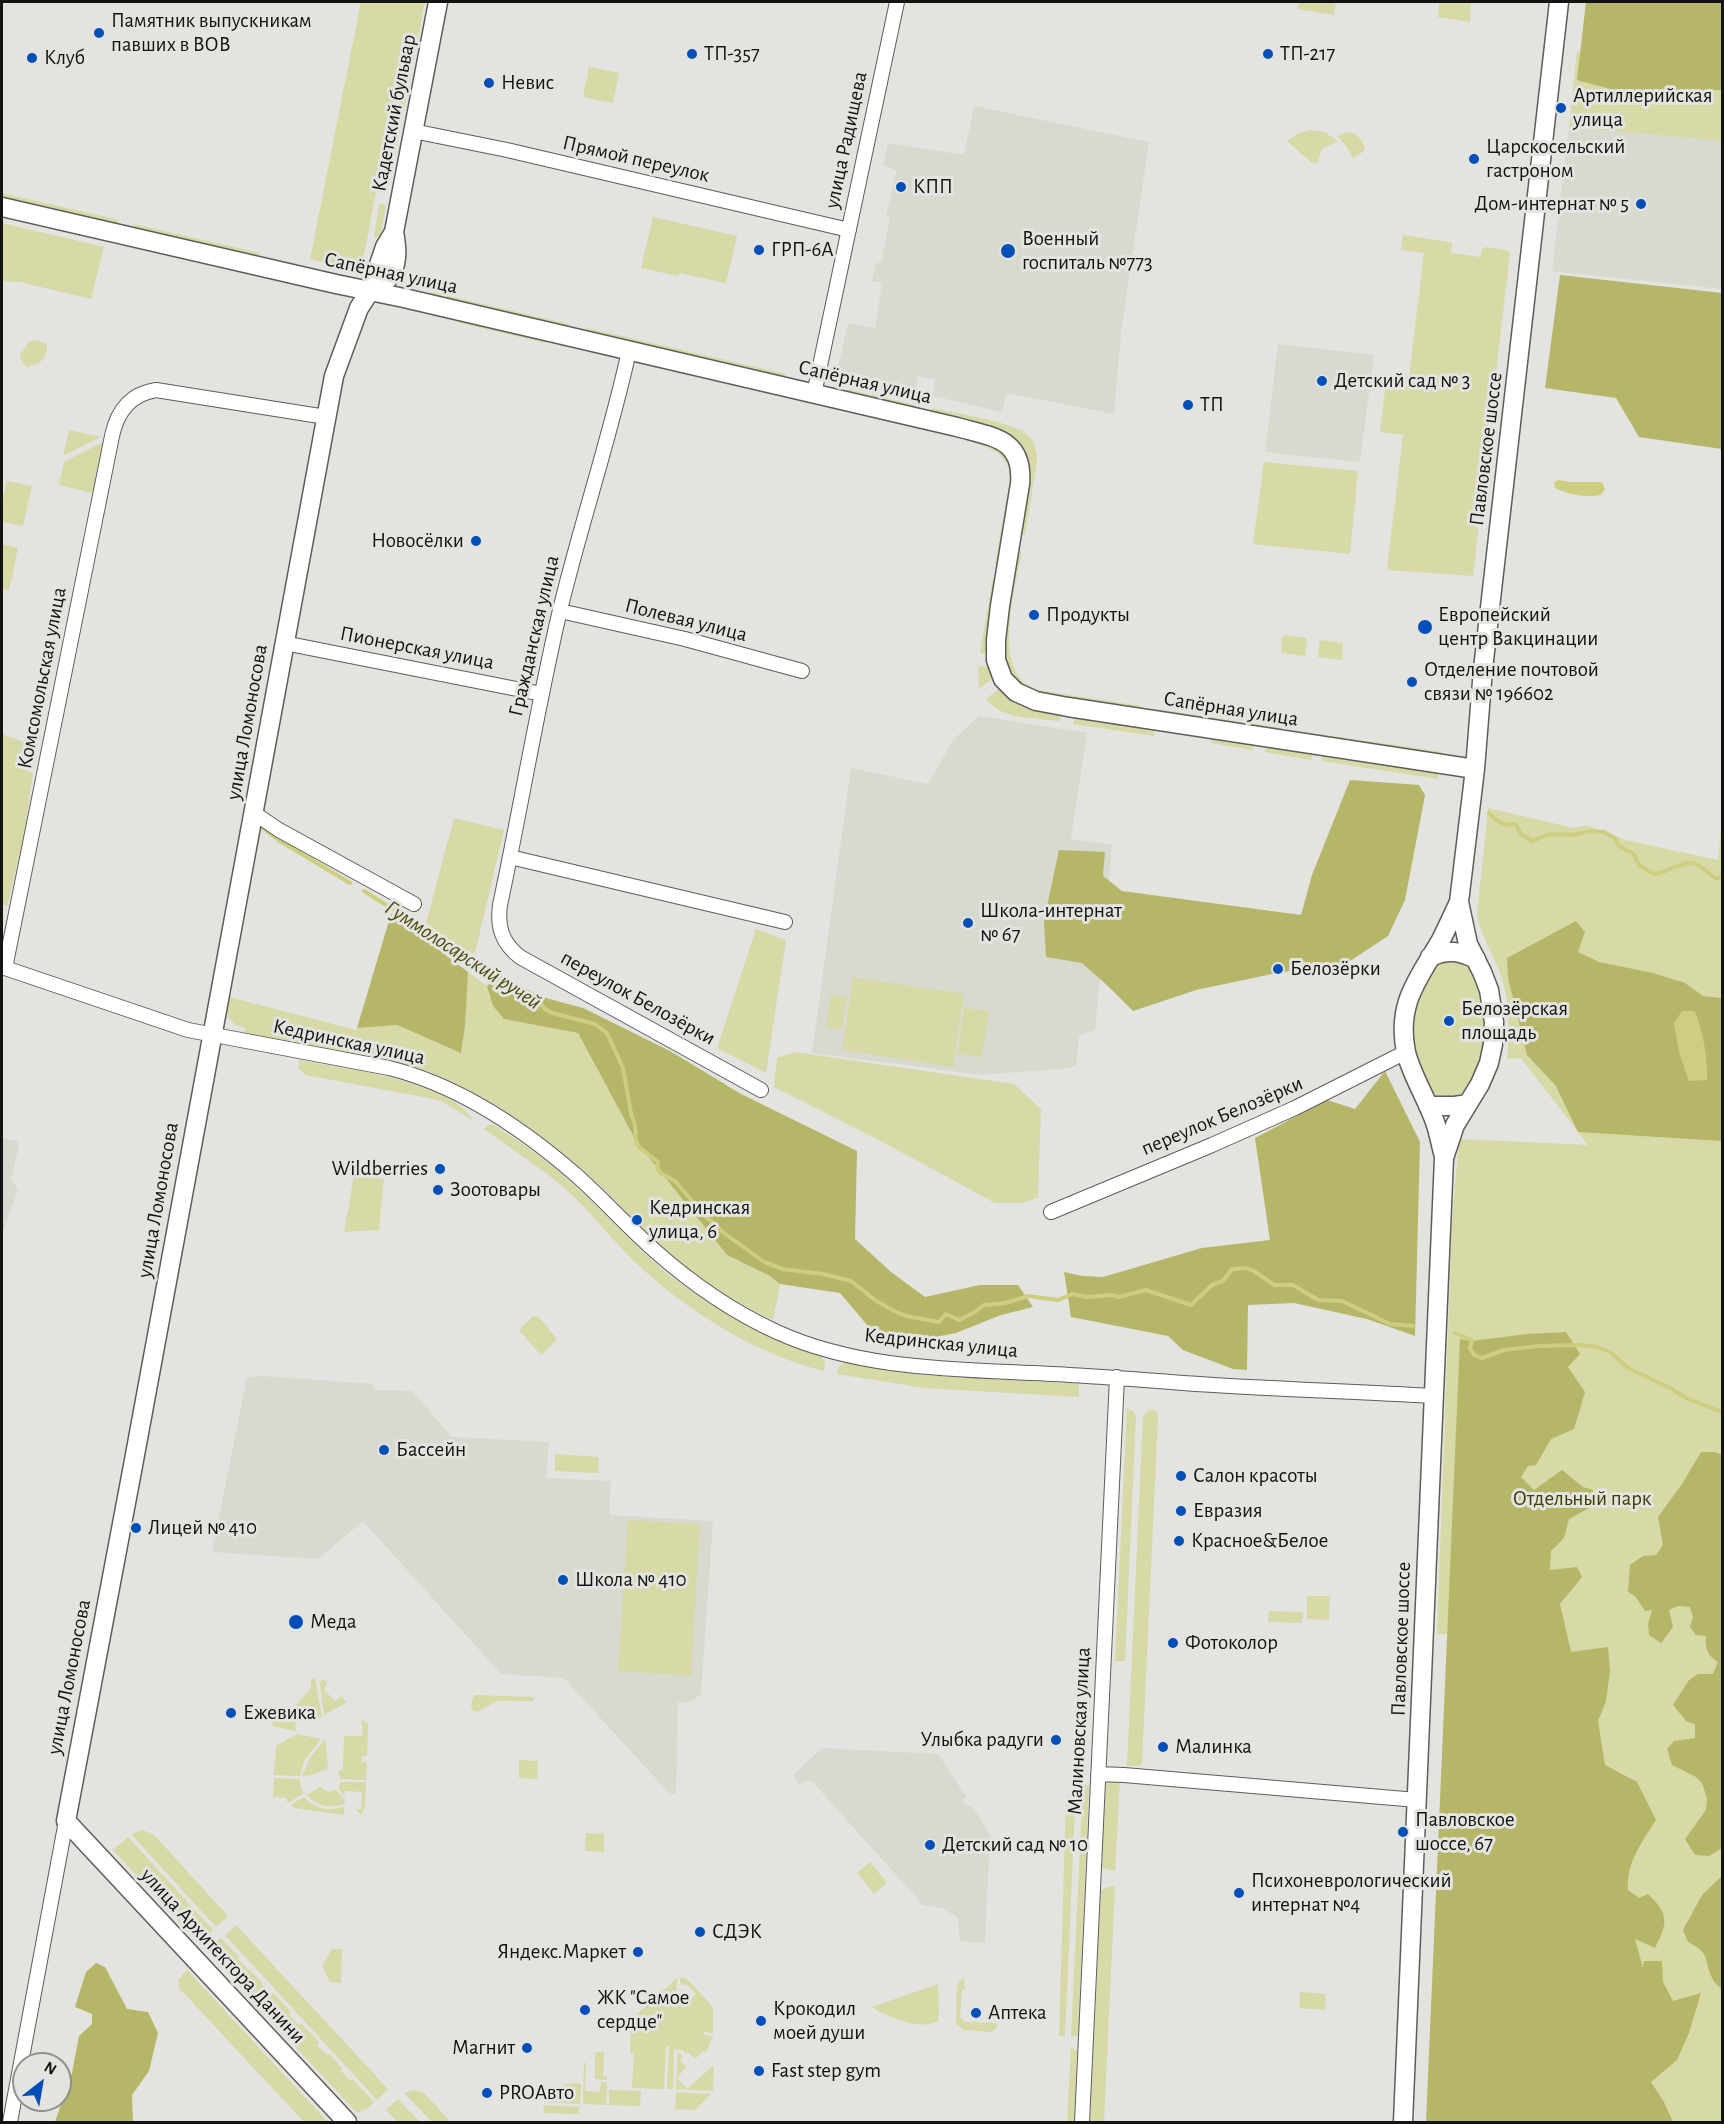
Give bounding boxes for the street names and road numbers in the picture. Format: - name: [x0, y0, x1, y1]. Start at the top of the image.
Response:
- street label: Кадетский бульвар: [366, 32, 422, 194]
- street label: улица Радищева: [819, 69, 873, 211]
- street label: Прямой переулок: [560, 130, 712, 188]
- street label: Сапёрная улица: [322, 247, 460, 299]
- street label: Сапёрная улица: [796, 354, 934, 410]
- street label: Павловское шоссе: [1464, 371, 1508, 527]
- street label: Гражданская улица: [503, 553, 565, 719]
- street label: Комсомольская улица: [12, 585, 72, 771]
- street label: Полевая улица: [622, 593, 750, 647]
- street label: Пионерская улица: [338, 621, 496, 675]
- street label: улица Ломоносова: [221, 642, 273, 802]
- street label: Сапёрная улица: [1162, 686, 1300, 732]
- street label: переулок Белозёрки: [556, 945, 720, 1051]
- street label: Кедринская улица: [271, 1014, 427, 1070]
- street label: переулок Белозёрки: [1137, 1071, 1307, 1161]
- street label: улица Ломоносова: [132, 1120, 184, 1280]
- street label: Кедринская улица: [863, 1322, 1019, 1364]
- street label: Павловское шоссе: [1386, 1561, 1416, 1717]
- street label: улица Ломоносова: [42, 1597, 96, 1757]
- street label: Малиновская улица: [1062, 1646, 1096, 1816]
- street label: улица Архитектора Данини: [135, 1863, 311, 2049]

